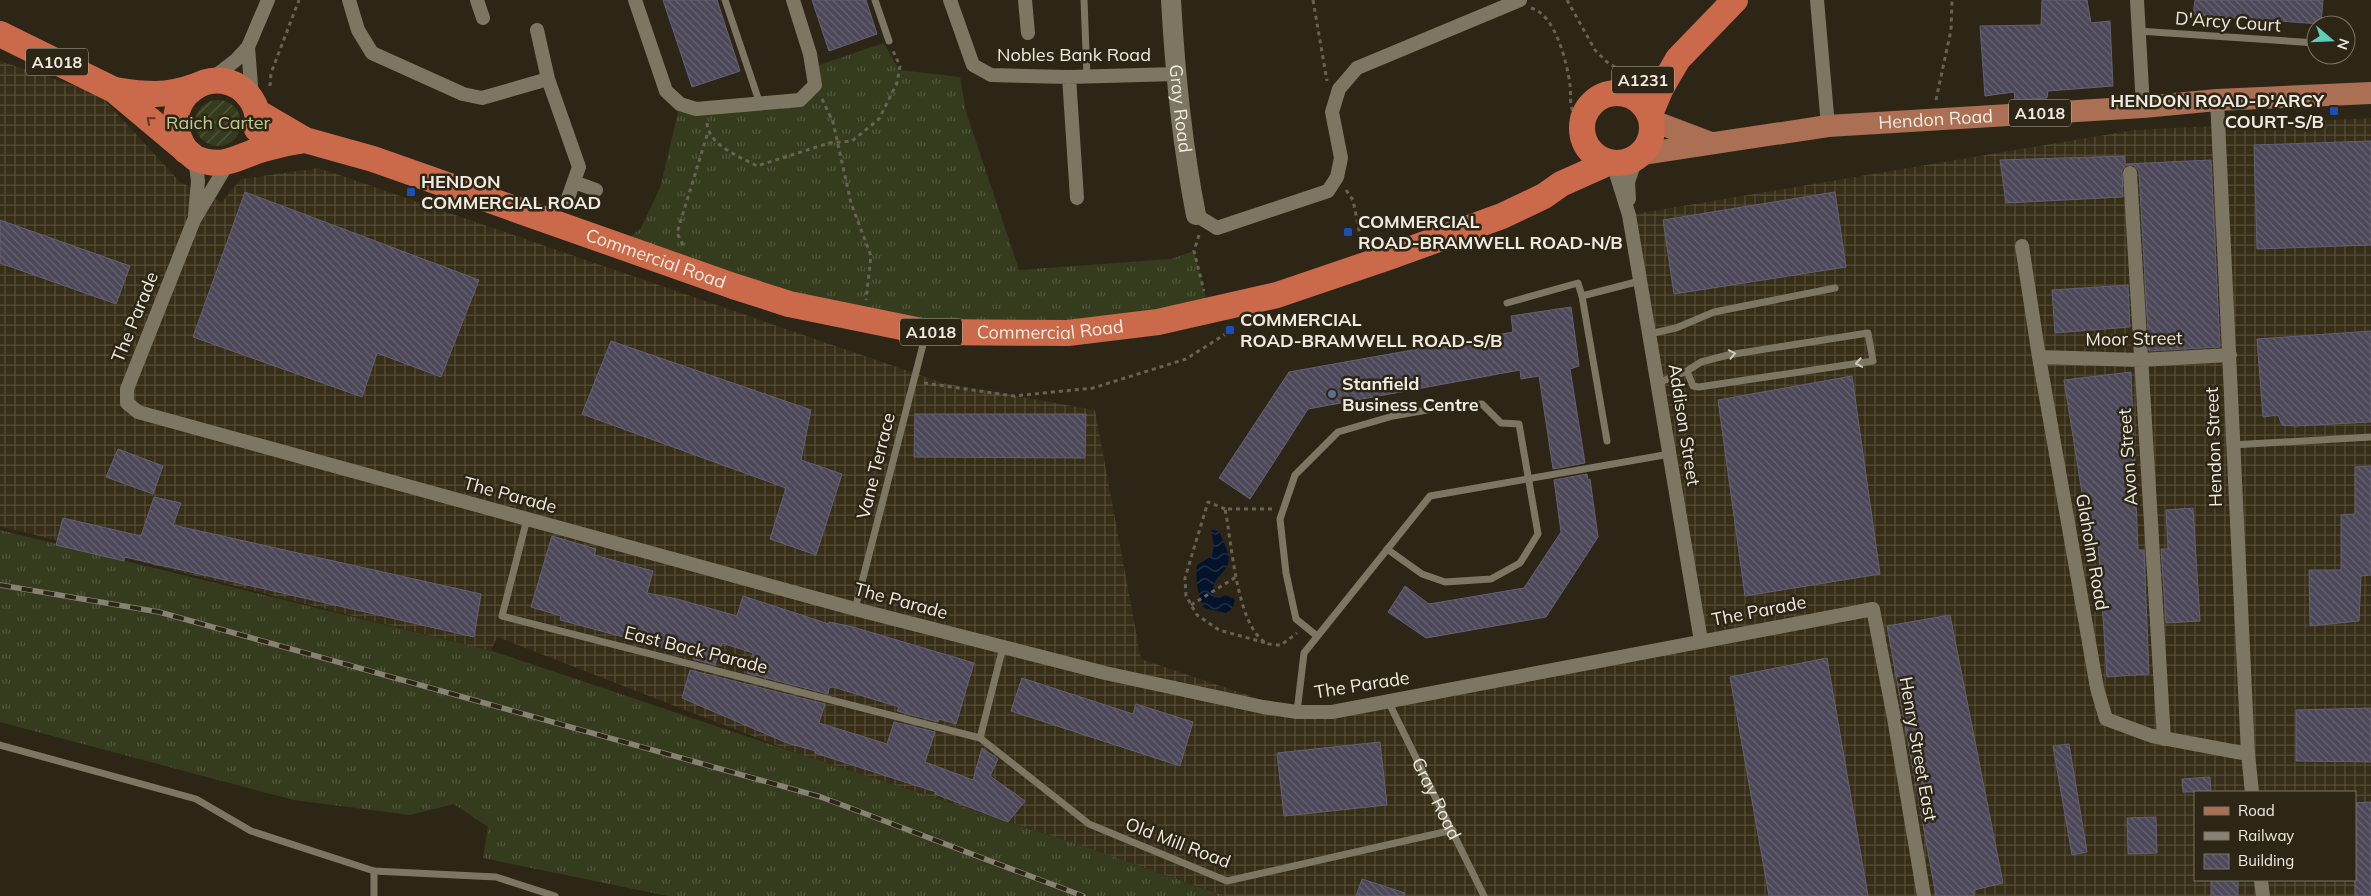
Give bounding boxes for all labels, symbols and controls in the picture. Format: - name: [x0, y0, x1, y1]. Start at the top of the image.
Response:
- street label: D'Arcy Court: [2174, 6, 2282, 37]
- north arrow: [2306, 15, 2356, 65]
- text: N: [2333, 36, 2354, 52]
- street label: Nobles Bank Road: [997, 43, 1151, 66]
- road number: A1018: [26, 48, 88, 76]
- street label: Gray Road: [1165, 63, 1197, 154]
- road number: A1231: [1612, 66, 1674, 94]
- place label: HENDON ROAD-D'ARCY COURT-S/B: [2110, 89, 2325, 133]
- road number: A1018: [2009, 100, 2071, 126]
- street label: Hendon Road: [1878, 104, 1994, 134]
- marker: HENDON ROAD-D'ARCY COURT-S/B: [2328, 105, 2340, 117]
- park label: Raich Carter: [166, 111, 270, 134]
- one-way arrow: [147, 117, 156, 126]
- place label: HENDON COMMERCIAL ROAD: [421, 170, 601, 214]
- marker: HENDON COMMERCIAL ROAD: [405, 186, 417, 198]
- place label: COMMERCIAL ROAD-BRAMWELL ROAD-N/B: [1358, 210, 1623, 254]
- street label: Commercial Road: [583, 223, 729, 294]
- marker: COMMERCIAL ROAD-BRAMWELL ROAD-N/B: [1342, 226, 1354, 238]
- street label: The Parade: [106, 268, 163, 366]
- place label: COMMERCIAL ROAD-BRAMWELL ROAD-S/B: [1240, 308, 1503, 352]
- street label: Commercial Road: [977, 314, 1125, 344]
- road number: A1018: [900, 318, 962, 346]
- marker: COMMERCIAL ROAD-BRAMWELL ROAD-S/B: [1224, 324, 1236, 336]
- street label: Moor Street: [2085, 326, 2183, 351]
- one-way arrow: [1728, 350, 1737, 360]
- one-way arrow: [1855, 358, 1864, 368]
- street label: Addison Street: [1663, 362, 1705, 488]
- place label: Stanfield Business Centre: [1342, 372, 1479, 416]
- street label: Hendon Street: [2200, 387, 2227, 507]
- marker: Stanfield Business Centre: [1326, 388, 1338, 400]
- street label: Avon Street: [2113, 408, 2142, 506]
- street label: Vane Terrace: [851, 410, 900, 522]
- street label: The Parade: [461, 471, 559, 518]
- street label: Glaholm Road: [2071, 492, 2114, 612]
- street label: The Parade: [852, 577, 950, 624]
- street label: The Parade: [1710, 590, 1808, 631]
- street label: East Back Parade: [622, 621, 770, 678]
- street label: The Parade: [1313, 666, 1411, 703]
- street label: Henry Street East: [1894, 675, 1943, 823]
- street label: Gray Road: [1407, 754, 1467, 843]
- legend: [2194, 791, 2356, 881]
- text: Road: [2238, 801, 2275, 820]
- street label: Old Mill Road: [1122, 812, 1234, 873]
- text: Railway: [2238, 826, 2294, 845]
- text: Building: [2238, 851, 2294, 870]

